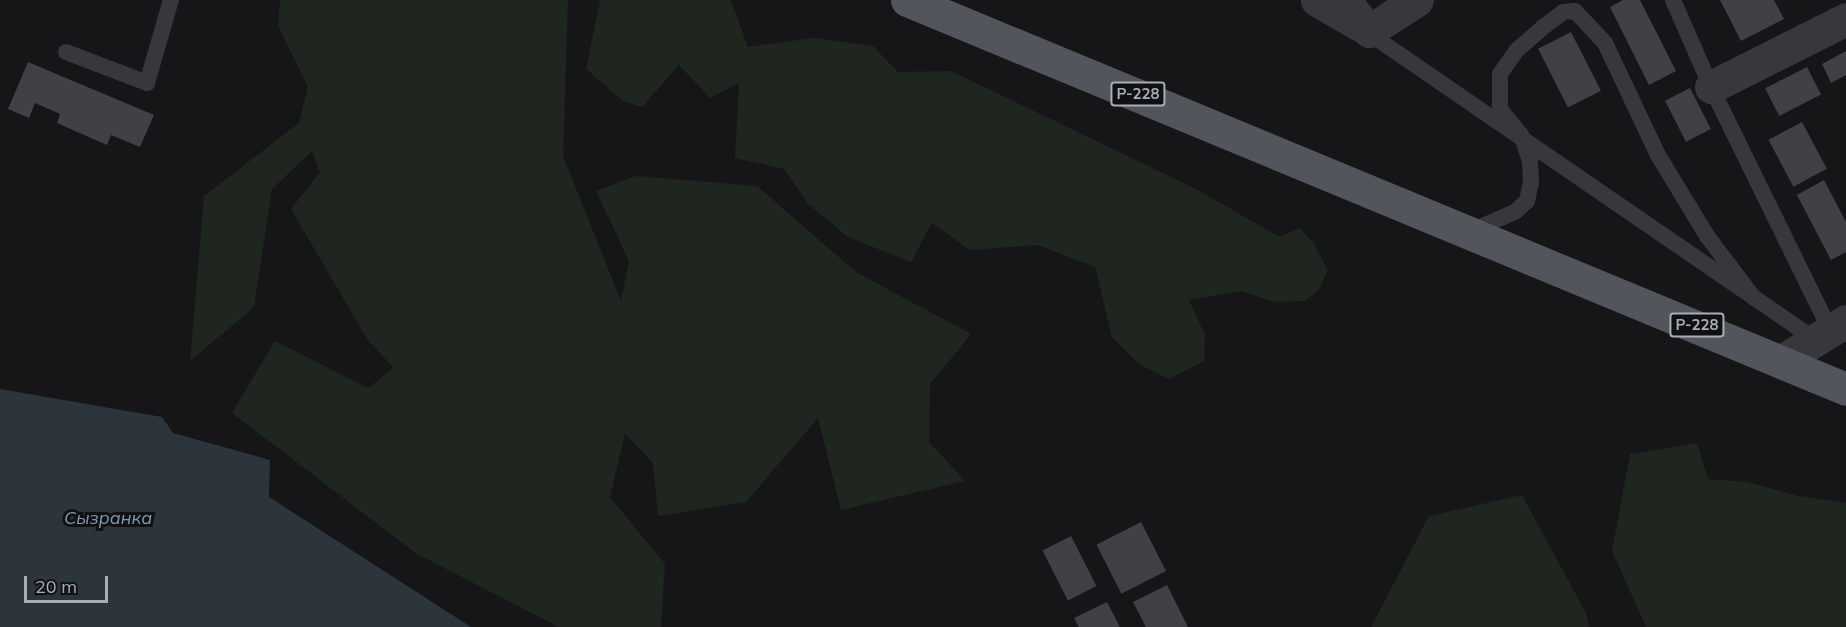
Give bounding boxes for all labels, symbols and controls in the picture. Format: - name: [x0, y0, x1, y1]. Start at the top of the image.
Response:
- road number: Р-228: [1110, 82, 1166, 106]
- road number: Р-228: [1668, 313, 1726, 337]
- water label: Сызранка: [64, 507, 152, 529]
- scale bar: [27, 564, 111, 602]
- text: 20 m: [35, 575, 77, 598]

